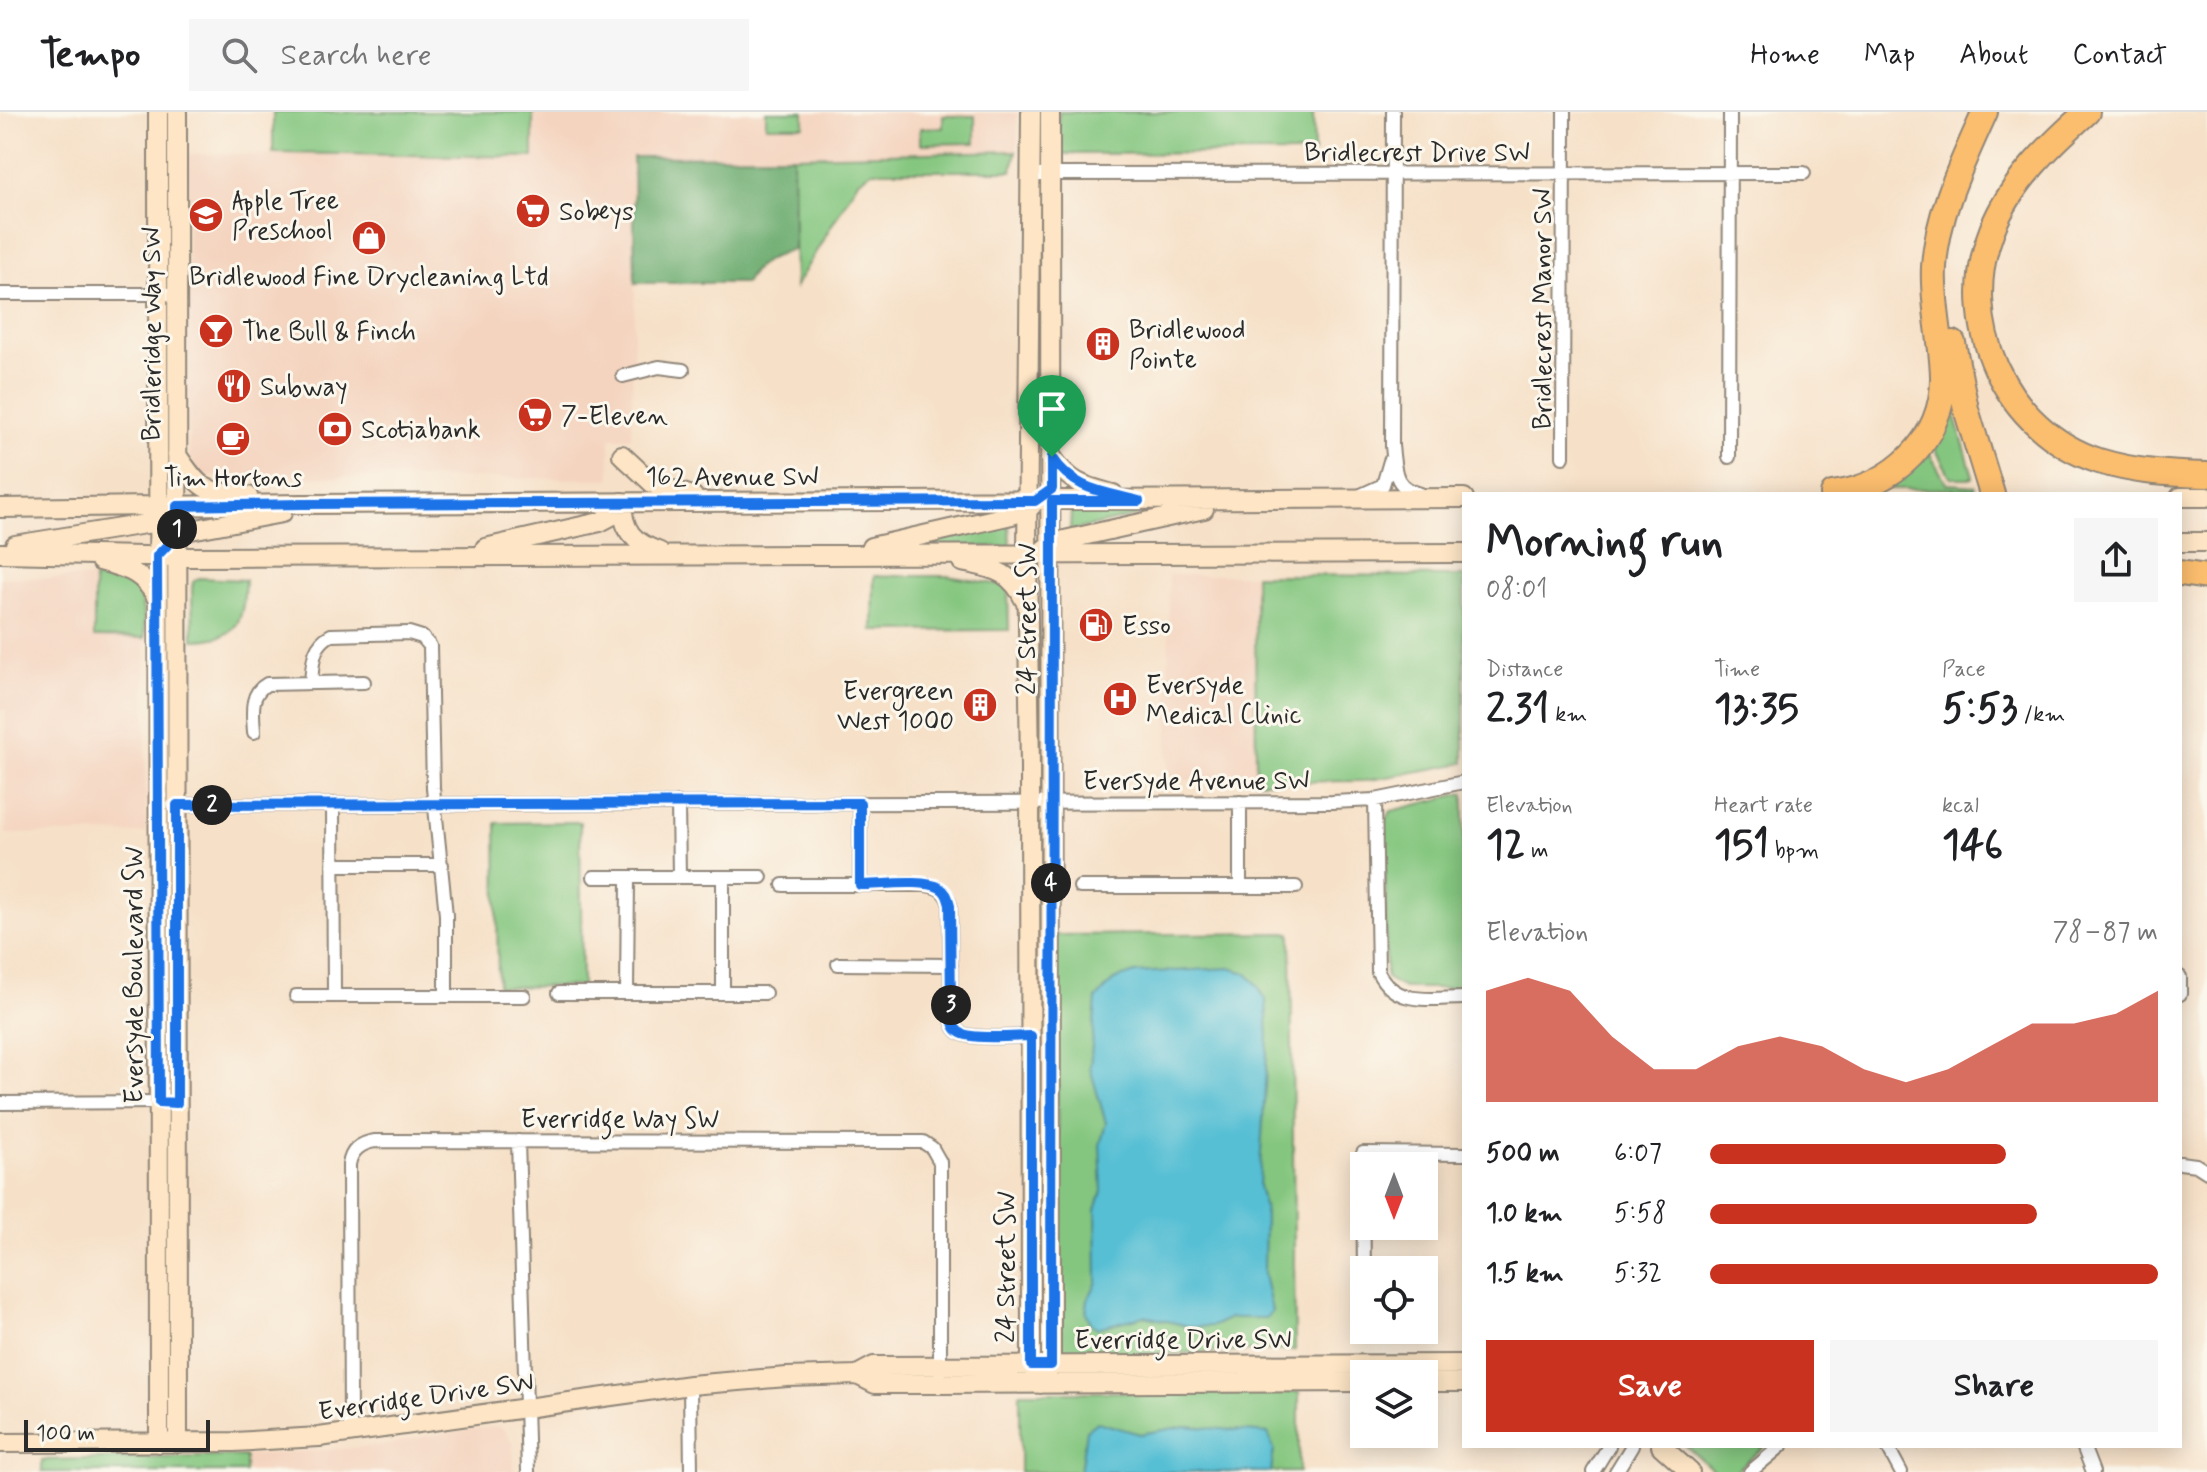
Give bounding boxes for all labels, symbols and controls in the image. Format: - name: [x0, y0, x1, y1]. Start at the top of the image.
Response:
- search box: [189, 19, 749, 91]
- text: Tempo: [40, 31, 141, 80]
- icon: search: [217, 33, 261, 77]
- text: Search here: [281, 36, 432, 75]
- text: Home: [1750, 37, 1820, 74]
- text: Map: [1864, 37, 1915, 74]
- text: About: [1959, 37, 2028, 74]
- text: Contact: [2072, 37, 2167, 74]
- street label: Bridlecrest Drive SW: [1304, 137, 1530, 171]
- place label: Apple Tree Preschool: [232, 185, 339, 249]
- street label: Bridlecrest Manor SW: [1527, 188, 1561, 430]
- supermarket icon: Sobeys: [514, 192, 552, 230]
- school or university icon: Apple Tree Preschool: [187, 196, 225, 234]
- place label: Sobeys: [559, 196, 634, 230]
- shop icon: Bridlewood Fine Drycleaning Ltd: [350, 219, 388, 257]
- street label: Bridleridge Way SW: [136, 227, 170, 441]
- place label: Bridlewood Fine Drycleaning Ltd: [189, 261, 549, 295]
- bar icon: The Bull & Finch: [197, 312, 235, 350]
- place label: Bridlewood Pointe: [1129, 314, 1246, 378]
- place label: The Bull & Finch: [242, 316, 416, 350]
- building icon: Bridlewood Pointe: [1084, 325, 1122, 363]
- restaurant icon: Subway: [215, 367, 253, 405]
- place label: Subway: [260, 371, 348, 405]
- pin: [1018, 375, 1086, 457]
- icon: arrive: [1030, 387, 1074, 431]
- supermarket icon: 7-Eleven: [516, 396, 554, 434]
- place label: 7-Eleven: [561, 400, 668, 434]
- bank icon: Scotiabank: [316, 410, 354, 448]
- place label: Scotiabank: [361, 414, 481, 448]
- cafe icon: Tim Hortons: [214, 420, 252, 458]
- street label: 162 Avenue SW: [646, 461, 818, 495]
- place label: Tim Hortons: [164, 462, 302, 496]
- pin: 1: [157, 509, 197, 549]
- text: Morning run: [1486, 514, 1723, 572]
- text: 1: [172, 515, 182, 543]
- button: share: [2074, 518, 2158, 602]
- street label: 24 Street SW: [1011, 543, 1045, 695]
- text: 08:01: [1486, 573, 1547, 607]
- fuel station icon: Esso: [1077, 606, 1115, 644]
- place label: Esso: [1122, 610, 1171, 644]
- text: Distance: [1486, 656, 1563, 684]
- text: Time: [1714, 656, 1760, 684]
- text: Pace: [1942, 656, 1986, 684]
- place label: Eversyde Medical Clinic: [1146, 669, 1301, 733]
- place label: Evergreen West 1000: [837, 675, 954, 739]
- hospital icon: Eversyde Medical Clinic: [1101, 680, 1139, 718]
- text: 2.31: [1486, 684, 1549, 736]
- text: 13:35: [1714, 684, 1799, 736]
- text: 5:53: [1942, 684, 2018, 736]
- building icon: Evergreen West 1000: [961, 686, 999, 724]
- text: km: [1549, 701, 1587, 729]
- text: /km: [2018, 701, 2065, 729]
- street label: Eversyde Avenue SW: [1083, 765, 1309, 799]
- pin: 2: [192, 785, 232, 825]
- text: 2: [207, 791, 217, 819]
- text: Elevation: [1486, 792, 1573, 820]
- text: Heart rate: [1714, 792, 1813, 820]
- text: kcal: [1942, 792, 1979, 820]
- text: 12: [1486, 820, 1525, 872]
- text: 151: [1714, 820, 1769, 872]
- text: 146: [1942, 820, 2003, 872]
- text: m: [1525, 837, 1548, 865]
- text: bpm: [1769, 837, 1819, 865]
- street label: Eversyde Boulevard SW: [118, 846, 152, 1104]
- pin: 4: [1031, 863, 1071, 903]
- text: 4: [1045, 869, 1057, 897]
- text: Elevation: [1486, 916, 1588, 950]
- text: 78–87 m: [2052, 916, 2158, 950]
- pin: 3: [931, 985, 971, 1025]
- text: 3: [946, 991, 956, 1019]
- street label: Everridge Way SW: [521, 1103, 719, 1140]
- text: 500 m: [1486, 1137, 1560, 1171]
- text: 6:07: [1614, 1137, 1662, 1171]
- north arrow: [1350, 1152, 1438, 1240]
- map controls: [1350, 1152, 1438, 1448]
- street label: 24 Street SW: [990, 1191, 1024, 1343]
- text: 1.0 km: [1486, 1197, 1563, 1231]
- text: 5:58: [1614, 1197, 1666, 1231]
- button: locate: [1350, 1256, 1438, 1344]
- text: 1.5 km: [1486, 1257, 1564, 1291]
- text: 5:32: [1614, 1257, 1662, 1291]
- street label: Everridge Drive SW: [1075, 1324, 1291, 1361]
- button: Save: [1486, 1340, 1814, 1432]
- button: Share: [1830, 1340, 2158, 1432]
- button: layers: [1350, 1360, 1438, 1448]
- street label: Everridge Drive SW: [316, 1366, 536, 1433]
- scale bar: [24, 1416, 210, 1452]
- text: 100 m: [36, 1420, 95, 1448]

